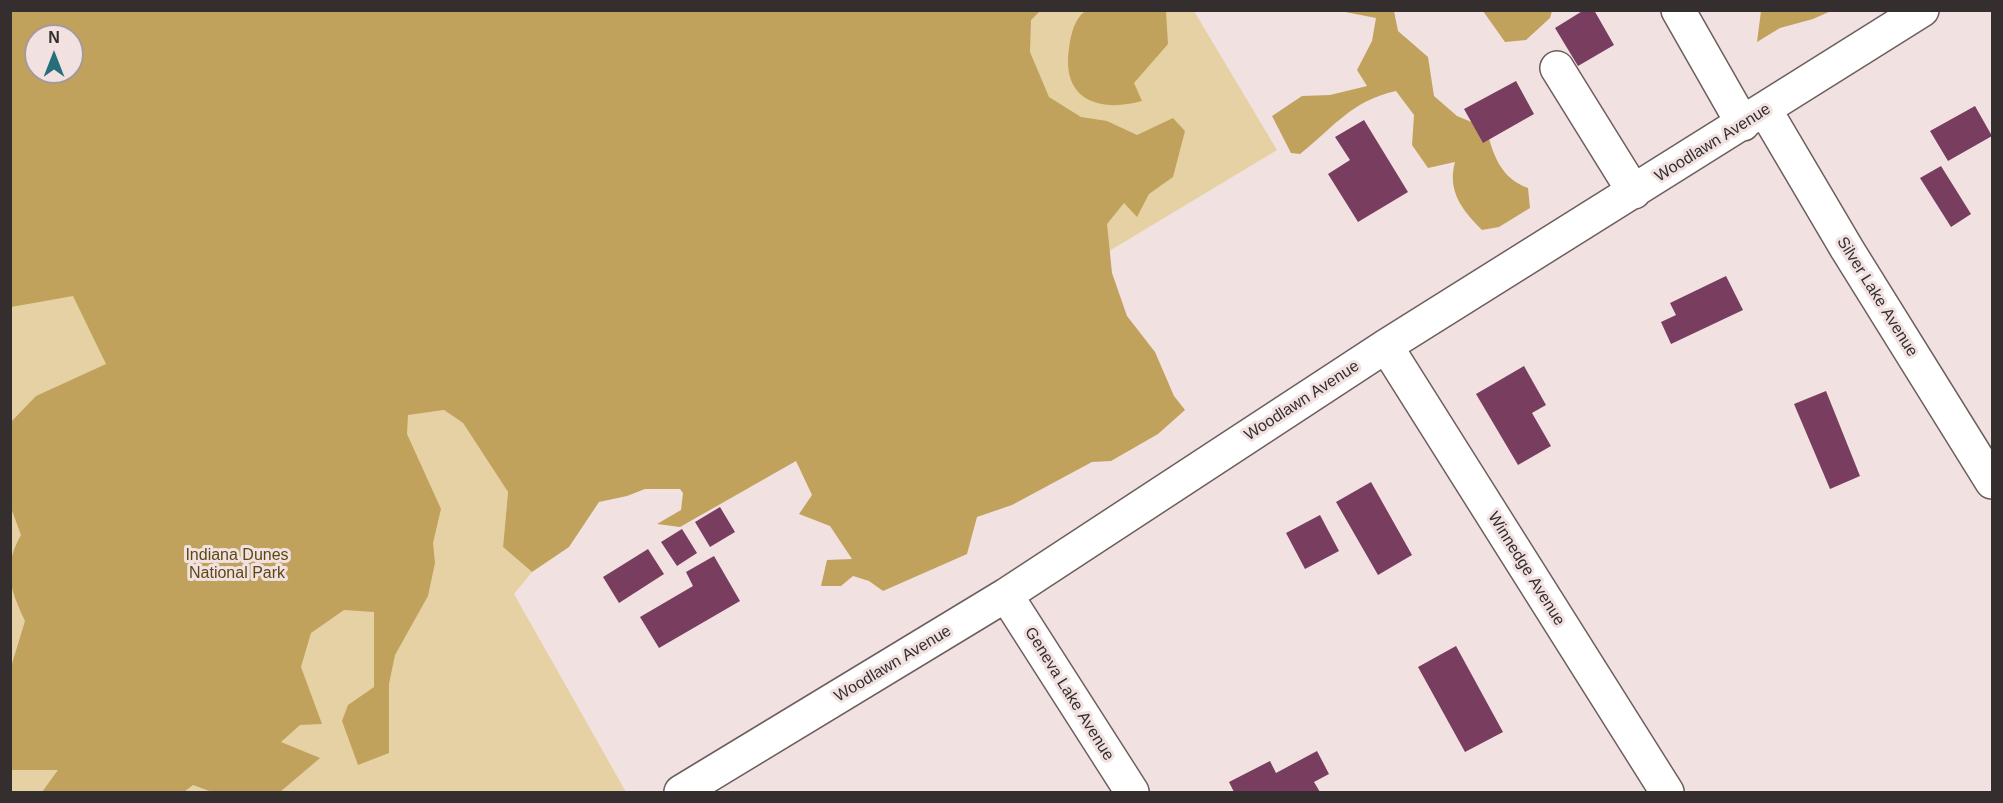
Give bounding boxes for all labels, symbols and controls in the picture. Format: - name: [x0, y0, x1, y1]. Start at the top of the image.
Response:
- north arrow: [24, 24, 84, 84]
- text: N: [48, 29, 60, 46]
- street label: Woodlawn Avenue: [1652, 100, 1774, 186]
- street label: Silver Lake Avenue: [1832, 234, 1922, 360]
- street label: Woodlawn Avenue: [1241, 357, 1363, 445]
- street label: Winnedge Avenue: [1483, 509, 1569, 629]
- park label: Indiana Dunes National Park: [185, 546, 289, 584]
- street label: Woodlawn Avenue: [831, 622, 955, 706]
- street label: Geneva Lake Avenue: [1020, 624, 1118, 764]

